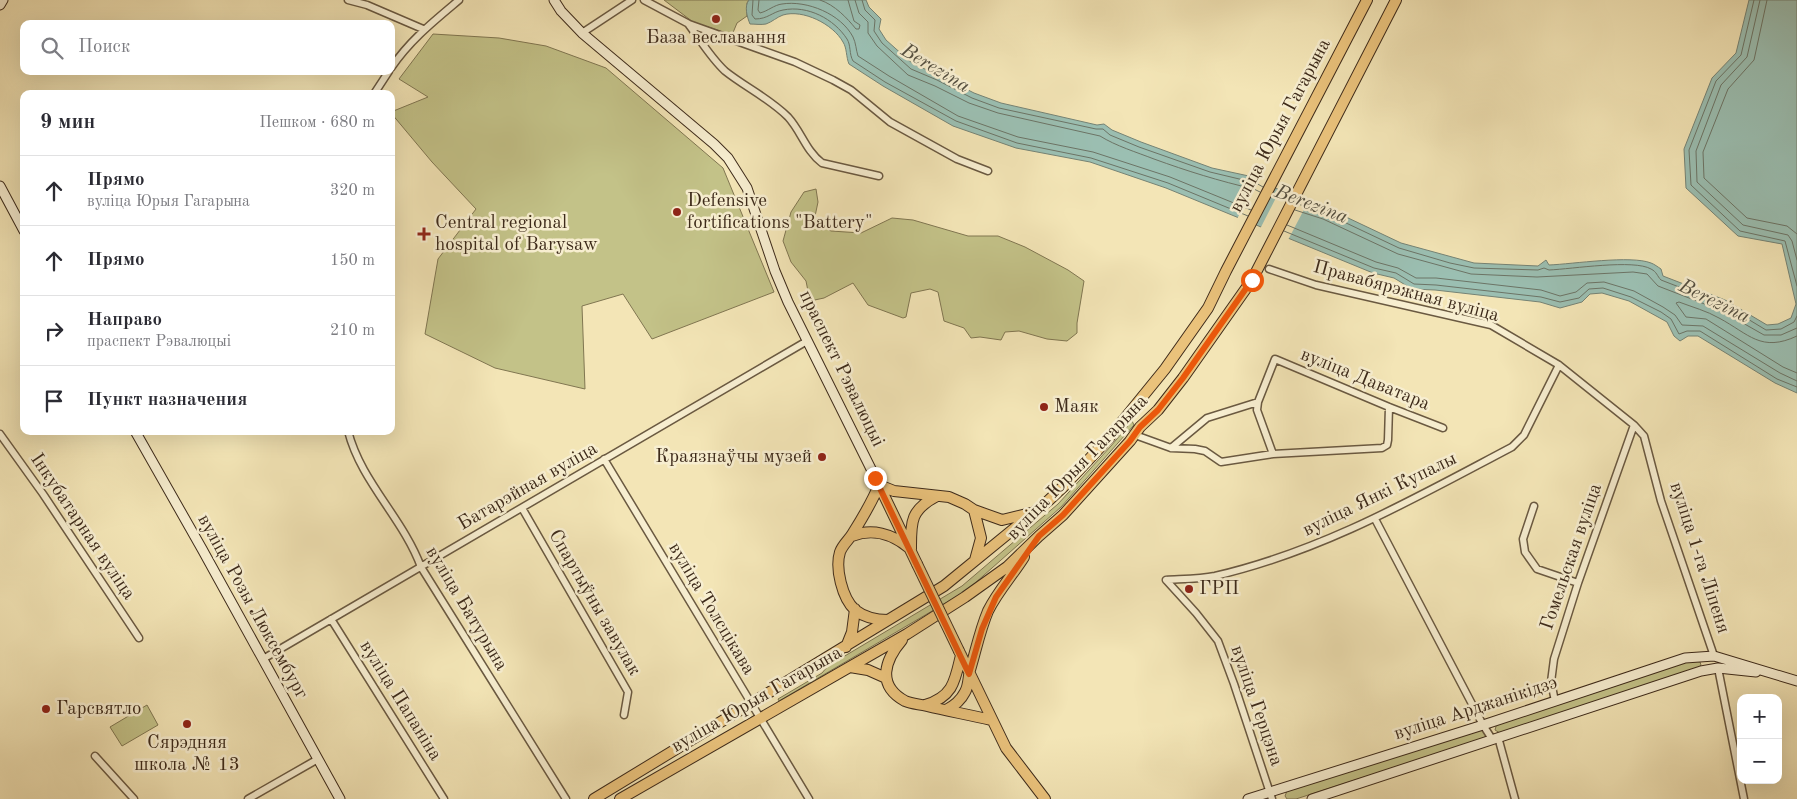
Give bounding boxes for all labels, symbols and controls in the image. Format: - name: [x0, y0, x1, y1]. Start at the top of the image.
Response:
- marker: База веславання: [710, 13, 722, 25]
- search box: [20, 20, 395, 75]
- place label: База веславання: [646, 29, 786, 48]
- icon: search: [38, 34, 66, 62]
- street label: вуліца Юрыя Гагарына: [1227, 36, 1335, 216]
- text: Поиск: [78, 38, 130, 57]
- water label: Berezina: [896, 40, 973, 97]
- text: 9 мин: [40, 112, 95, 133]
- text: Пешком · 680 m: [259, 115, 375, 131]
- text: Прямо: [87, 171, 145, 190]
- icon: ahead: [40, 177, 68, 205]
- water label: Berezina: [1271, 182, 1351, 228]
- text: 320 m: [330, 183, 375, 199]
- place label: Defensive fortifications "Battery": [687, 192, 872, 233]
- text: вуліца Юрыя Гагарына: [87, 194, 250, 210]
- marker: Defensive fortifications "Battery": [671, 206, 683, 218]
- place label: Central regional hospital of Barysaw: [435, 214, 598, 255]
- marker: Central regional hospital of Barysaw: [417, 227, 431, 241]
- icon: ahead: [40, 247, 68, 275]
- text: Прямо: [87, 251, 145, 270]
- text: 150 m: [330, 253, 375, 269]
- street label: Правабярэжная вуліца: [1311, 258, 1502, 326]
- route start: [1241, 269, 1264, 292]
- water label: Berezina: [1674, 276, 1753, 328]
- street label: праспект Рэвалюцыі: [795, 288, 887, 450]
- text: Направо: [87, 311, 162, 330]
- icon: right: [40, 317, 68, 345]
- text: 210 m: [330, 323, 375, 339]
- text: праспект Рэвалюцыі: [87, 334, 231, 350]
- street label: вуліца Даватара: [1298, 345, 1433, 415]
- icon: arrive: [40, 387, 68, 415]
- text: Пункт назначения: [87, 391, 247, 410]
- street label: вуліца Юрыя Гагарына: [1004, 391, 1152, 544]
- place label: Маяк: [1054, 398, 1099, 417]
- marker: Маяк: [1038, 401, 1050, 413]
- street label: Батарэйная вуліца: [455, 439, 601, 535]
- place label: Краязнаўчы музей: [655, 448, 812, 467]
- street label: Інкубатарная вуліца: [26, 450, 138, 604]
- street label: вуліца Янкі Купалы: [1300, 450, 1460, 540]
- marker: Краязнаўчы музей: [816, 451, 828, 463]
- route end: [864, 467, 887, 490]
- street label: вуліца 1-га Ліпеня: [1666, 480, 1732, 636]
- street label: Гомельская вуліца: [1538, 481, 1606, 633]
- street label: вуліца Розы Люксембург: [193, 511, 311, 703]
- street label: Спартыўны завулак: [544, 527, 644, 680]
- street label: вуліца Толсцікава: [664, 540, 758, 679]
- street label: вуліца Батурына: [422, 544, 511, 675]
- place label: ГРП: [1199, 580, 1239, 599]
- marker: ГРП: [1183, 583, 1195, 595]
- street label: вуліца Папаніна: [356, 638, 445, 765]
- street label: вуліца Юрыя Гагарына: [668, 643, 846, 757]
- street label: вуліца Герцэна: [1226, 643, 1286, 769]
- street label: вуліца Арджанікідзэ: [1392, 674, 1560, 744]
- map controls: [1737, 694, 1782, 784]
- button: +: [1737, 694, 1782, 739]
- place label: Гарсвятло: [56, 700, 141, 719]
- marker: Гарсвятло: [40, 703, 52, 715]
- marker: Сярэдняя школа № 13: [181, 718, 193, 730]
- place label: Сярэдняя школа № 13: [134, 734, 240, 775]
- button: −: [1737, 739, 1782, 784]

